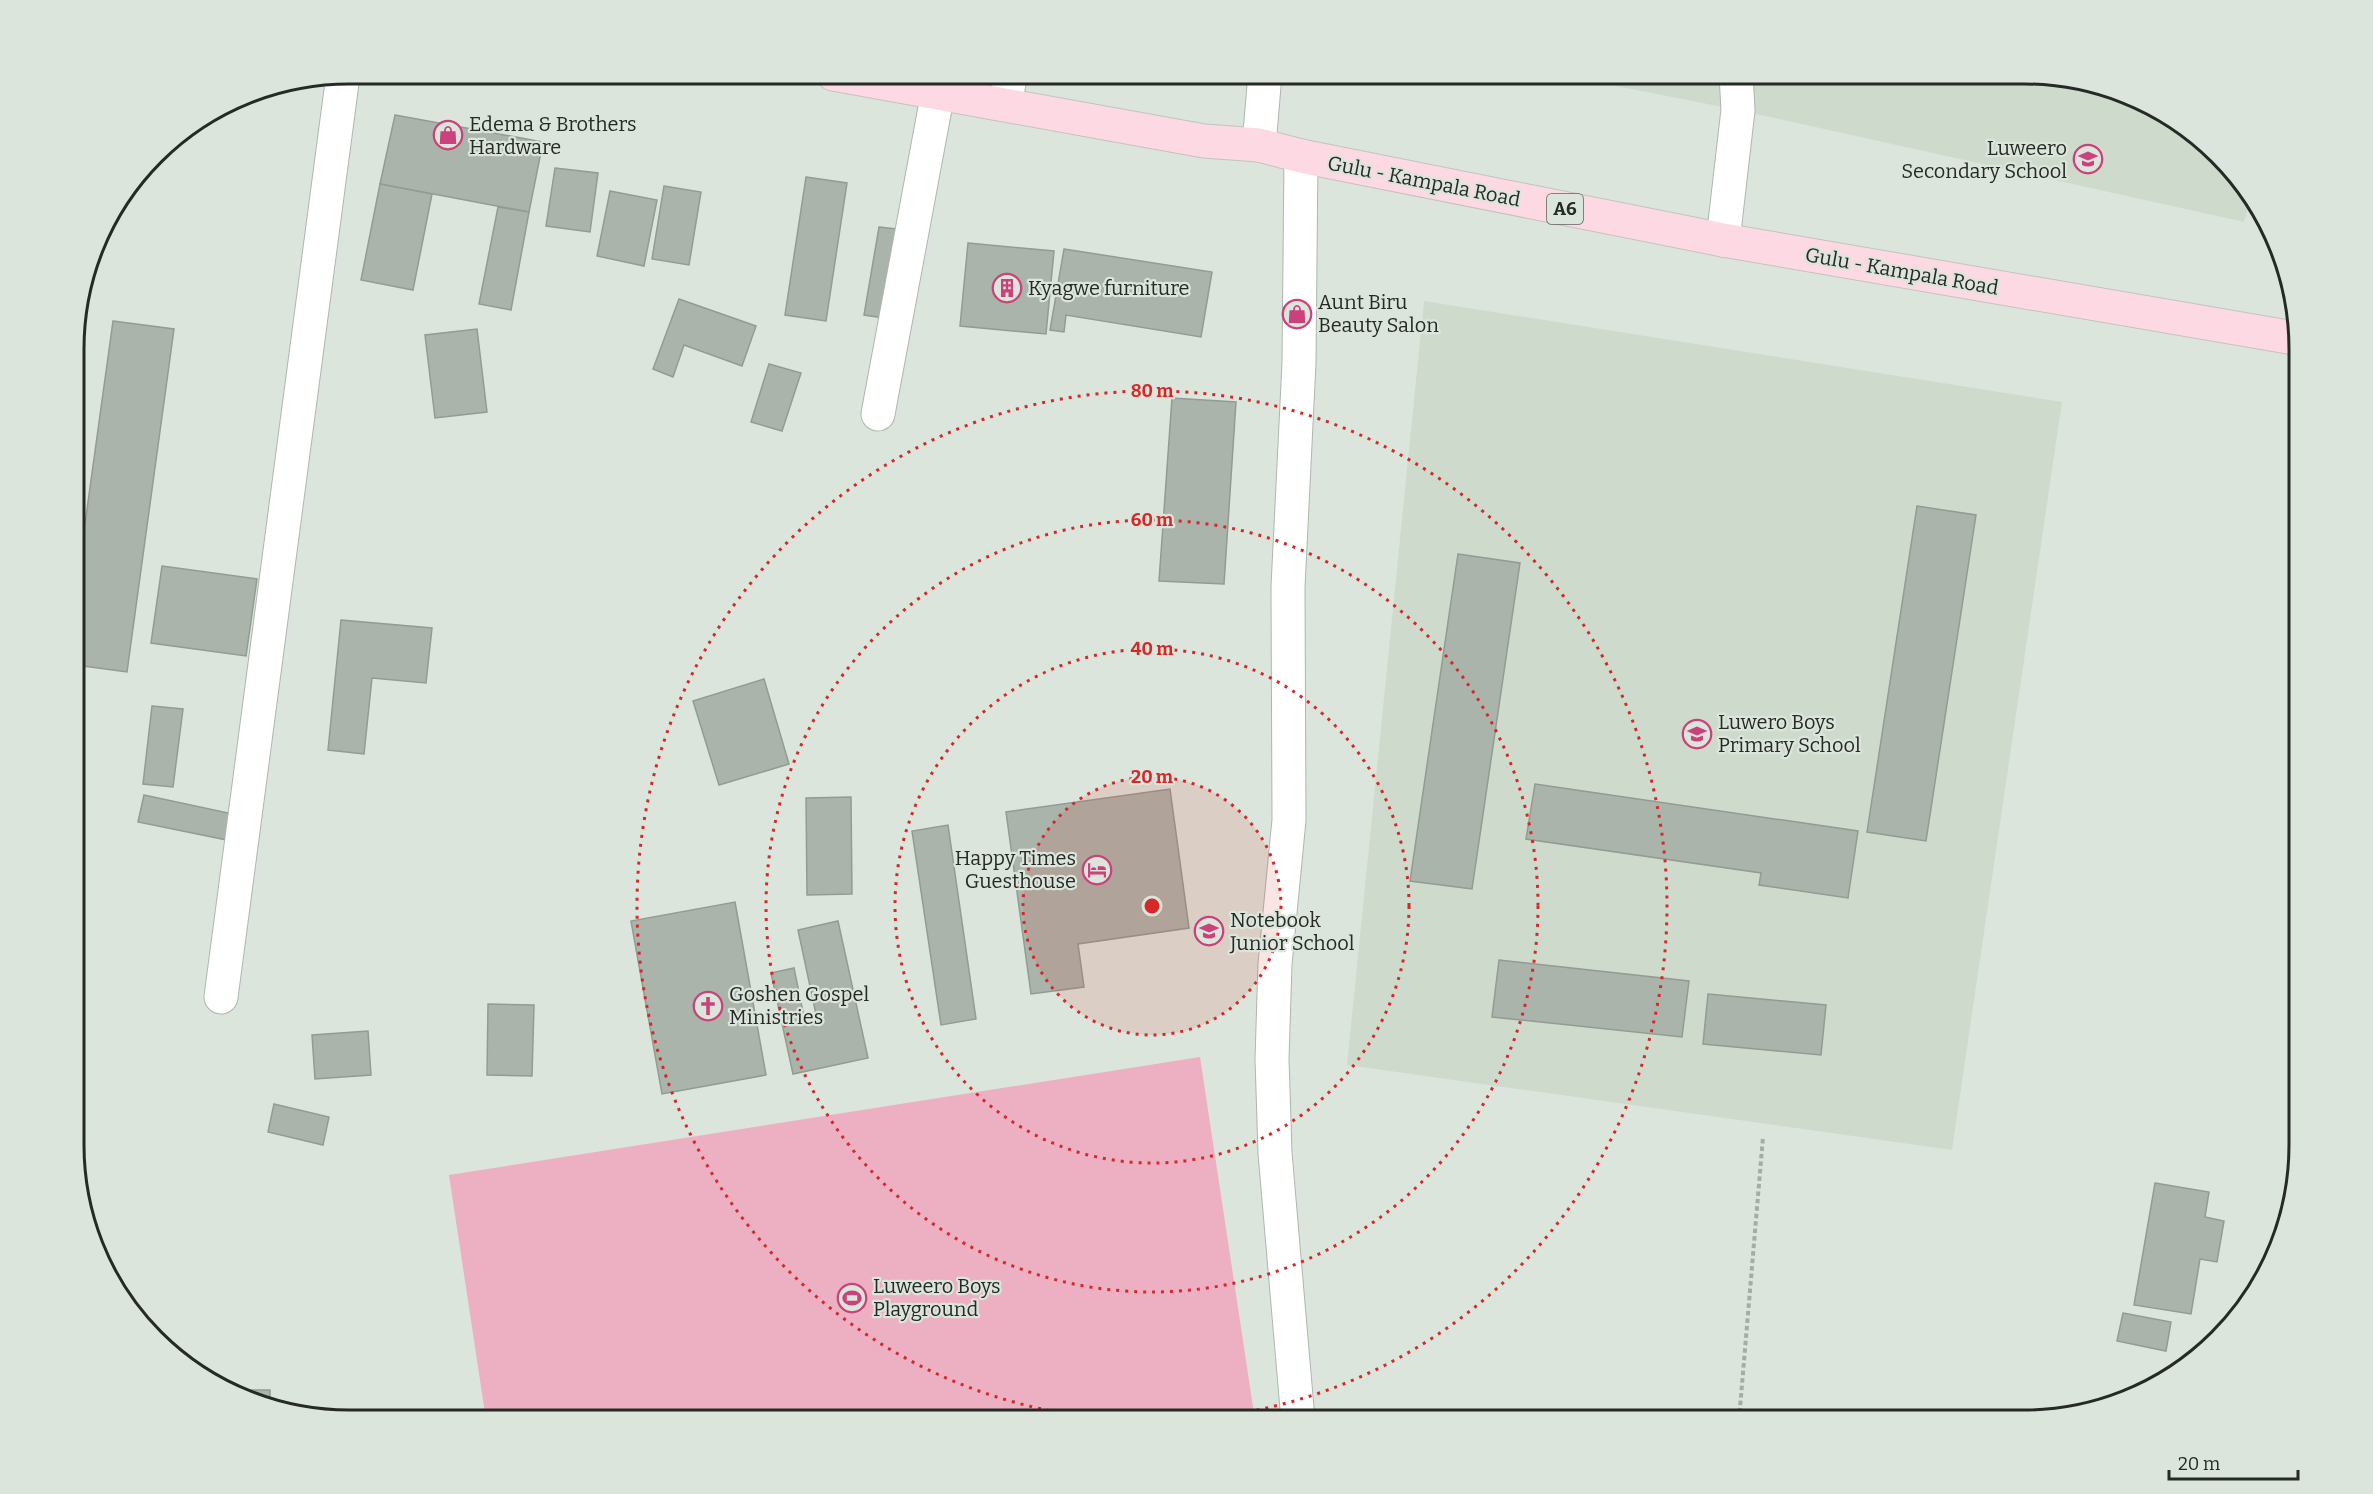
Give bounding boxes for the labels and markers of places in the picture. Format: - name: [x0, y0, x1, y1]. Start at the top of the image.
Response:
- place label: Edema & Brothers Hardware: [469, 112, 637, 159]
- shop icon: Edema & Brothers Hardware: [432, 119, 464, 151]
- place label: Luweero Secondary School: [1901, 136, 2067, 183]
- school or university icon: Luweero Secondary School: [2072, 143, 2104, 175]
- building icon: Kyagwe furniture: [991, 272, 1023, 304]
- place label: Kyagwe furniture: [1028, 276, 1189, 300]
- place label: Aunt Biru Beauty Salon: [1318, 290, 1439, 337]
- shop icon: Aunt Biru Beauty Salon: [1281, 298, 1313, 330]
- place label: Luwero Boys Primary School: [1718, 710, 1861, 757]
- school or university icon: Luwero Boys Primary School: [1681, 718, 1713, 750]
- place label: Happy Times Guesthouse: [955, 846, 1076, 893]
- hotel icon: Happy Times Guesthouse: [1081, 854, 1113, 886]
- centre of rings: [1142, 896, 1162, 916]
- place label: Notebook Junior School: [1229, 908, 1355, 955]
- school or university icon: Notebook Junior School: [1193, 915, 1225, 947]
- place label: Goshen Gospel Ministries: [729, 982, 869, 1029]
- church icon: Goshen Gospel Ministries: [692, 990, 724, 1022]
- place label: Luweero Boys Playground: [873, 1274, 1001, 1321]
- sports icon: Luweero Boys Playground: [836, 1282, 868, 1314]

